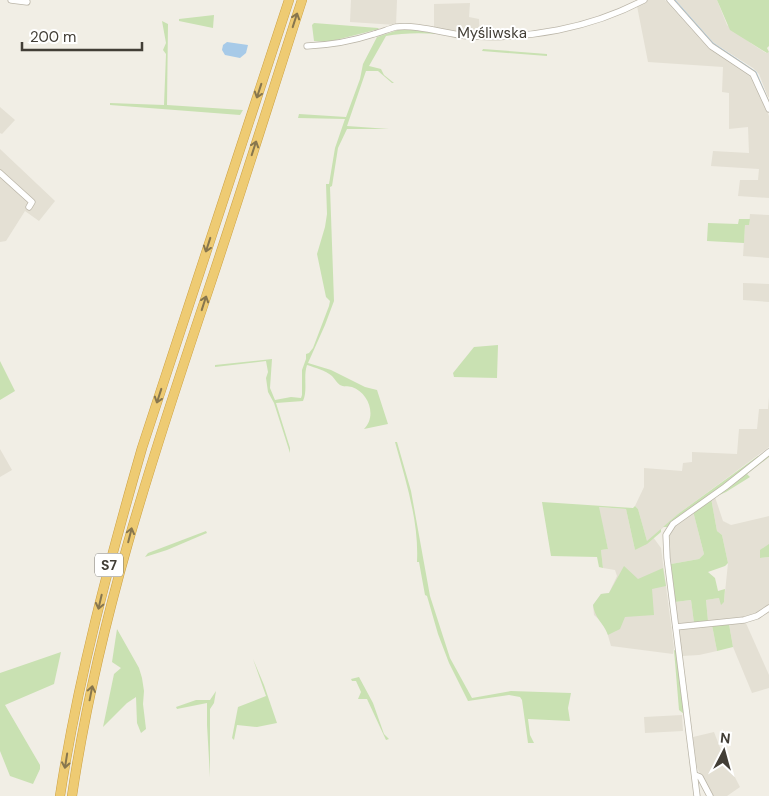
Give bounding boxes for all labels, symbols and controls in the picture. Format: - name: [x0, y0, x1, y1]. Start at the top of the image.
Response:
- one-way arrow: [291, 12, 301, 28]
- scale bar: [22, 20, 142, 52]
- street label: Myśliwska: [457, 23, 527, 43]
- text: 200 m: [30, 27, 76, 47]
- one-way arrow: [254, 82, 263, 98]
- one-way arrow: [250, 141, 259, 157]
- one-way arrow: [203, 237, 213, 253]
- one-way arrow: [200, 296, 209, 311]
- one-way arrow: [154, 387, 164, 403]
- one-way arrow: [126, 528, 135, 544]
- road number: S7: [95, 554, 123, 576]
- one-way arrow: [95, 594, 104, 610]
- one-way arrow: [87, 686, 96, 702]
- north arrow: [699, 726, 749, 776]
- text: N: [719, 729, 731, 748]
- one-way arrow: [61, 753, 71, 769]

